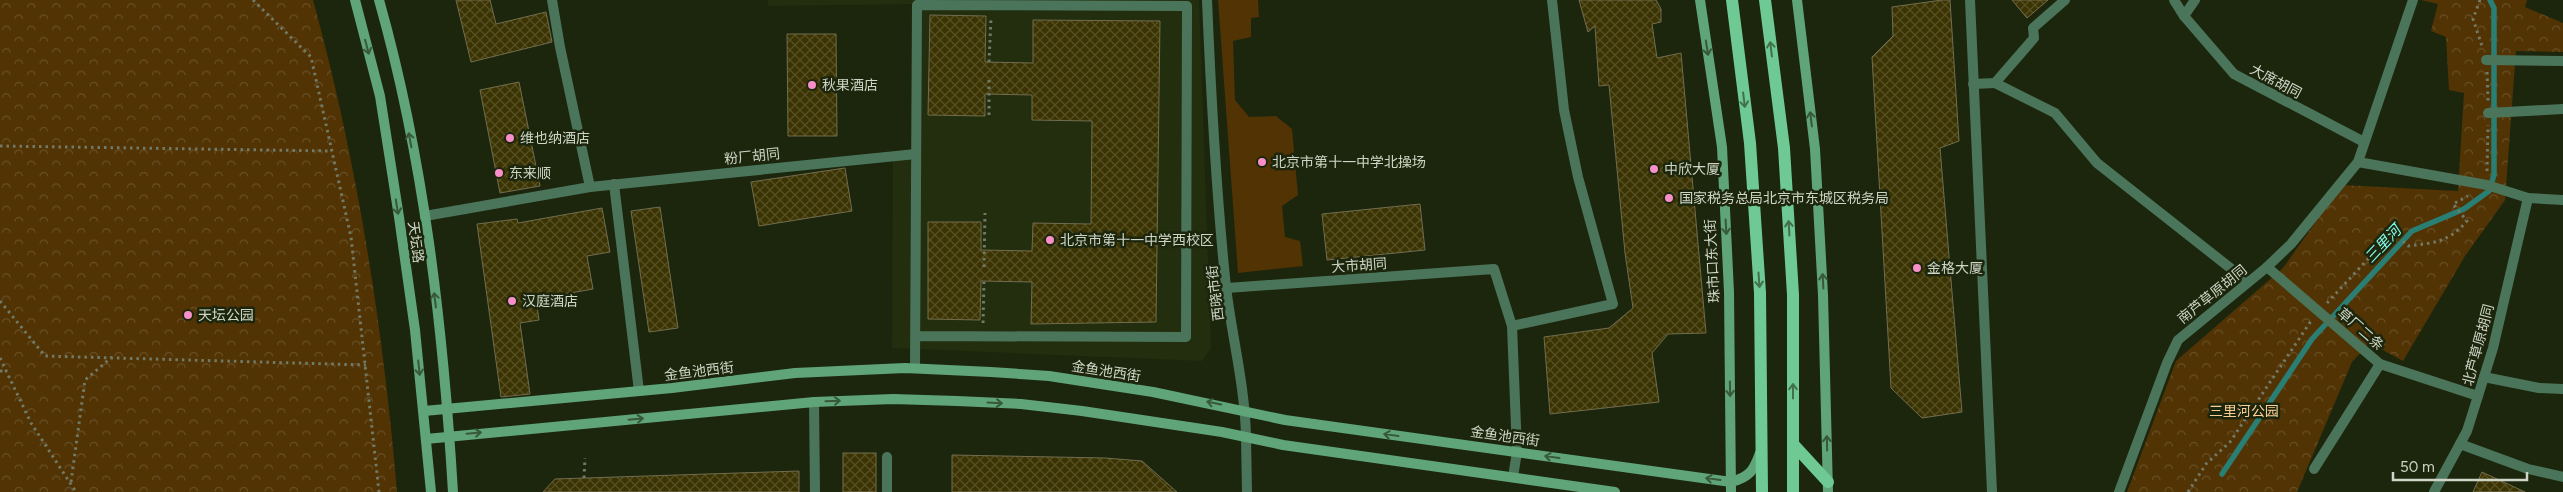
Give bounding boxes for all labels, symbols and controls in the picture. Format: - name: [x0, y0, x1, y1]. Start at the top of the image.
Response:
- one-way arrow: [363, 39, 372, 55]
- one-way arrow: [1702, 40, 1712, 56]
- one-way arrow: [1766, 42, 1776, 58]
- street label: 大席胡同: [2247, 61, 2304, 102]
- place label: 秋果酒店: [822, 77, 878, 94]
- marker: 秋果酒店: [806, 79, 818, 91]
- one-way arrow: [1739, 92, 1749, 108]
- one-way arrow: [1806, 111, 1816, 127]
- place label: 维也纳酒店: [520, 130, 590, 147]
- one-way arrow: [405, 132, 415, 148]
- marker: 维也纳酒店: [504, 132, 516, 144]
- street label: 粉厂胡同: [723, 145, 781, 168]
- place label: 北京市第十一中学北操场: [1272, 154, 1426, 171]
- marker: 北京市第十一中学北操场: [1256, 156, 1268, 168]
- place label: 中欣大厦: [1664, 161, 1720, 178]
- marker: 中欣大厦: [1648, 163, 1660, 175]
- place label: 东来顺: [509, 165, 551, 182]
- marker: 东来顺: [493, 167, 505, 179]
- place label: 国家税务总局北京市东城区税务局: [1679, 190, 1889, 207]
- marker: 国家税务总局北京市东城区税务局: [1663, 192, 1675, 204]
- one-way arrow: [393, 198, 403, 214]
- one-way arrow: [1721, 218, 1731, 235]
- street label: 珠市口东大街: [1702, 219, 1723, 303]
- water label: 三里河: [2361, 219, 2407, 267]
- street label: 天坛路: [404, 220, 427, 264]
- one-way arrow: [1784, 221, 1793, 237]
- place label: 北京市第十一中学西校区: [1060, 232, 1214, 249]
- marker: 北京市第十一中学西校区: [1044, 234, 1056, 246]
- street label: 大市胡同: [1331, 255, 1388, 276]
- place label: 金格大厦: [1927, 260, 1983, 277]
- street label: 南芦草原胡同: [2174, 261, 2250, 327]
- marker: 金格大厦: [1911, 262, 1923, 274]
- street label: 西晓市街: [1204, 264, 1227, 322]
- one-way arrow: [1755, 272, 1764, 288]
- one-way arrow: [1818, 273, 1827, 289]
- one-way arrow: [430, 293, 440, 309]
- place label: 汉庭酒店: [522, 293, 578, 310]
- marker: 汉庭酒店: [506, 295, 518, 307]
- street label: 北芦草原胡同: [2459, 302, 2498, 388]
- street label: 草厂二条: [2334, 305, 2387, 354]
- place label: 天坛公园: [198, 307, 254, 324]
- marker: 天坛公园: [182, 309, 194, 321]
- street label: 金鱼池西街: [1070, 358, 1142, 385]
- one-way arrow: [414, 359, 424, 375]
- street label: 金鱼池西街: [663, 359, 735, 384]
- one-way arrow: [1725, 381, 1735, 397]
- one-way arrow: [1788, 383, 1798, 400]
- one-way arrow: [825, 397, 841, 406]
- one-way arrow: [987, 398, 1003, 407]
- one-way arrow: [1206, 398, 1222, 408]
- park label: 三里河公园: [2209, 403, 2279, 420]
- one-way arrow: [628, 414, 644, 423]
- street label: 金鱼池西街: [1469, 423, 1541, 450]
- one-way arrow: [466, 429, 482, 438]
- one-way arrow: [1383, 429, 1399, 439]
- one-way arrow: [1822, 436, 1831, 452]
- scale bar: [2393, 450, 2527, 482]
- one-way arrow: [1544, 452, 1560, 462]
- text: 50 m: [2400, 458, 2435, 476]
- one-way arrow: [1705, 474, 1721, 484]

